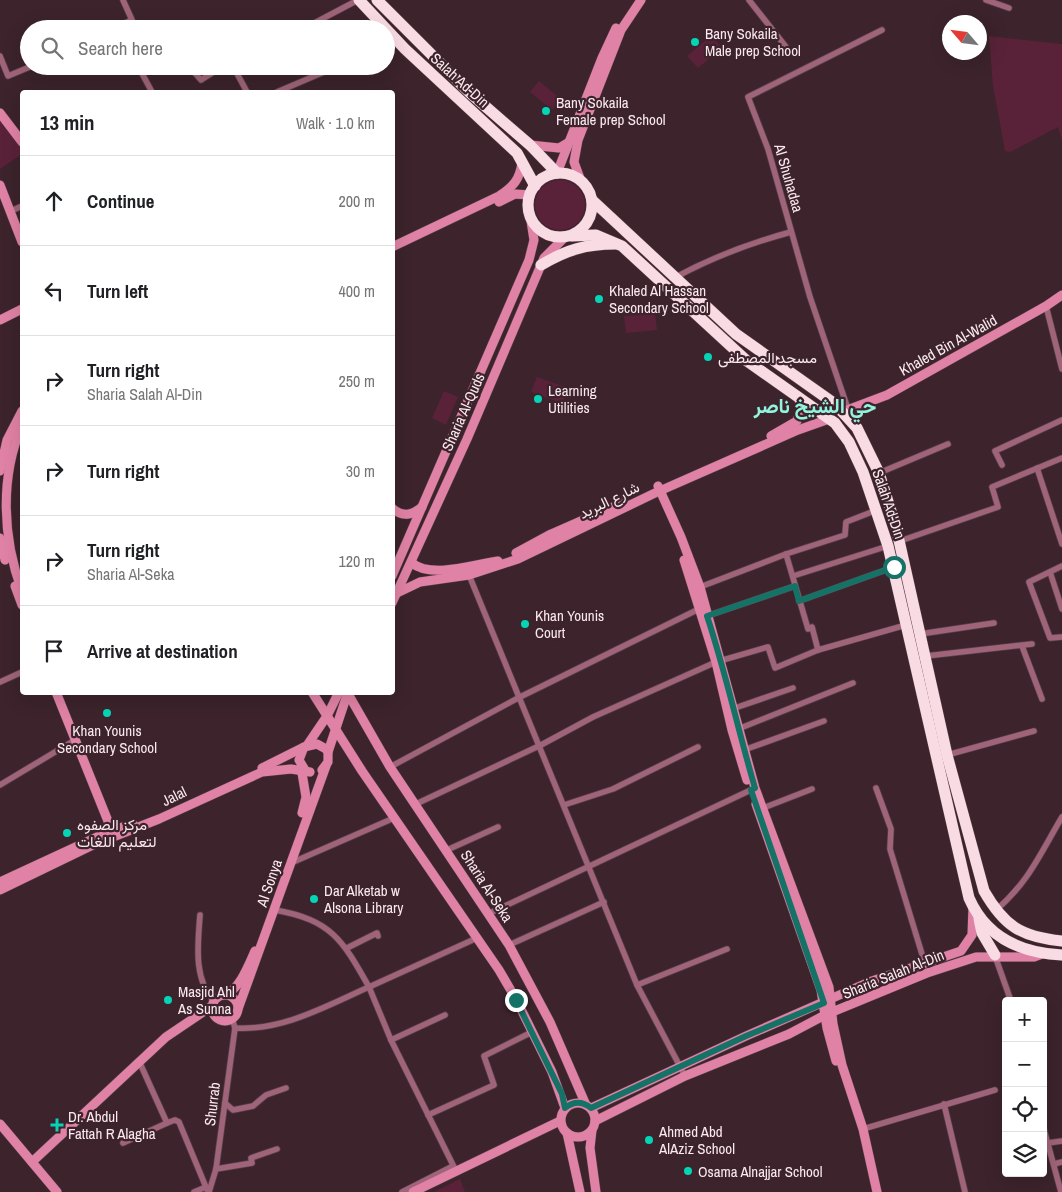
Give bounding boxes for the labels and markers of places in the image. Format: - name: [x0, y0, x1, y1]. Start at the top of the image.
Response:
- place label: Bany Sokaila Male prep School: [705, 23, 801, 61]
- marker: Bany Sokaila Male prep School: [689, 36, 701, 48]
- place label: Bany Sokaila Female prep School: [556, 92, 665, 130]
- marker: Bany Sokaila Female prep School: [540, 105, 552, 117]
- place label: Khaled Al Hassan Secondary School: [609, 280, 709, 318]
- marker: Khaled Al Hassan Secondary School: [593, 293, 605, 305]
- place label: مسجد المصطفى: [718, 347, 817, 368]
- marker: مسجد المصطفى: [702, 351, 714, 363]
- place label: Learning Utilities: [548, 380, 597, 418]
- marker: Learning Utilities: [532, 393, 544, 405]
- place label: Khan Younis Court: [535, 605, 604, 643]
- marker: Khan Younis Court: [519, 618, 531, 630]
- marker: Khan Younis Secondary School: [101, 707, 113, 719]
- place label: Khan Younis Secondary School: [57, 720, 157, 758]
- place label: مركز الصفوه لتعليم اللغات: [77, 814, 157, 852]
- marker: مركز الصفوه لتعليم اللغات: [61, 827, 73, 839]
- place label: Dar Alketab w Alsona Library: [323, 880, 404, 918]
- marker: Dar Alketab w Alsona Library: [308, 893, 320, 905]
- place label: Masjid Ahl As Sunna: [177, 981, 235, 1019]
- marker: Masjid Ahl As Sunna: [162, 994, 174, 1006]
- place label: Dr. Abdul Fattah R Alagha: [68, 1106, 156, 1144]
- marker: Dr. Abdul Fattah R Alagha: [50, 1118, 64, 1132]
- place label: Ahmed Abd AlAziz School: [658, 1121, 735, 1159]
- marker: Ahmed Abd AlAziz School: [643, 1134, 655, 1146]
- place label: Osama Alnajjar School: [698, 1161, 822, 1182]
- marker: Osama Alnajjar School: [682, 1165, 694, 1177]

